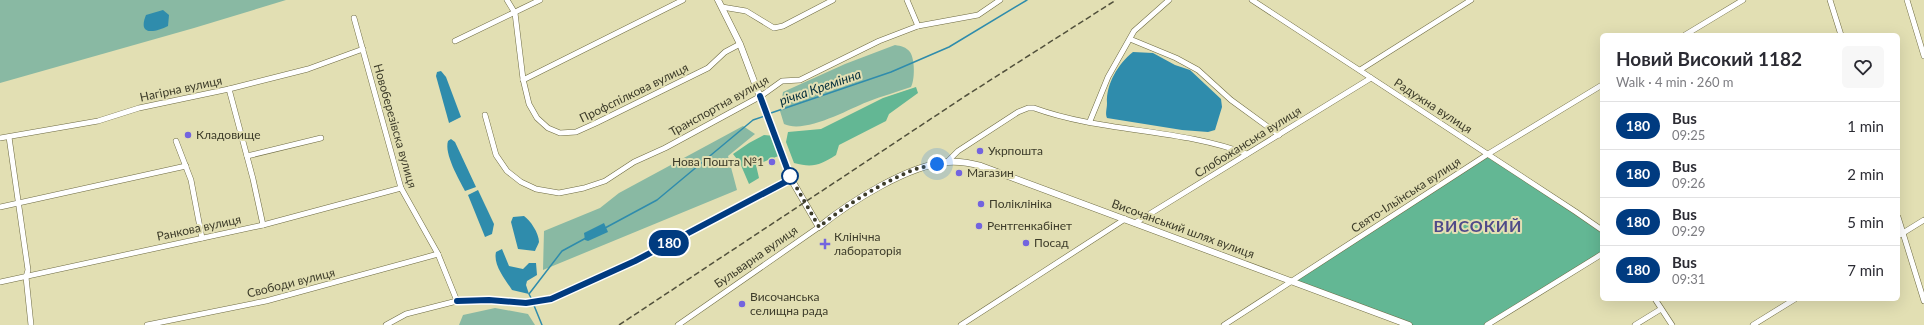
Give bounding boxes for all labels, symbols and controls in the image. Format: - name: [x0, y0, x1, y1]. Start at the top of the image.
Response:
- button: heart: [1842, 46, 1884, 88]
- text: Новий Високий 1182: [1616, 47, 1802, 70]
- street label: Профспілкова вулиця: [577, 60, 691, 125]
- street label: Новоберезівска вулиця: [371, 62, 420, 190]
- water label: річка Кремінна: [777, 65, 863, 108]
- street label: Нагірна вулиця: [138, 72, 224, 105]
- street label: Транспортна вулиця: [666, 72, 771, 139]
- text: Walk · 4 min · 260 m: [1616, 74, 1734, 90]
- street label: Радужна вулиця: [1391, 75, 1475, 136]
- street label: Слобожанська вулиця: [1192, 103, 1304, 180]
- text: Bus: [1672, 109, 1697, 127]
- text: 180: [1626, 117, 1650, 134]
- text: 1 min: [1847, 117, 1884, 135]
- place label: Кладовище: [196, 127, 261, 142]
- text: 09:25: [1672, 127, 1705, 143]
- marker: Кладовище: [183, 130, 193, 140]
- place label: Укрпошта: [988, 143, 1043, 158]
- marker: Укрпошта: [975, 146, 985, 156]
- street label: Свято-Ільїнська вулиця: [1348, 153, 1463, 236]
- place label: Нова Пошта №1: [672, 154, 764, 169]
- your location: [927, 154, 947, 174]
- marker: Нова Пошта №1: [767, 157, 777, 167]
- text: Bus: [1672, 157, 1697, 175]
- place label: Магазин: [967, 165, 1014, 180]
- text: 180: [1626, 165, 1650, 182]
- text: 2 min: [1847, 165, 1884, 183]
- unlabelled marker: [781, 167, 799, 185]
- marker: Магазин: [954, 168, 964, 178]
- text: 09:26: [1672, 175, 1705, 191]
- place label: Поліклініка: [989, 196, 1052, 211]
- street label: Височанський шлях вулиця: [1110, 196, 1257, 261]
- marker: Поліклініка: [976, 199, 986, 209]
- text: Bus: [1672, 205, 1697, 223]
- street label: Ранкова вулиця: [155, 211, 243, 244]
- text: 180: [1626, 213, 1650, 230]
- text: 5 min: [1847, 213, 1884, 231]
- district label: ВИСОКИЙ: [1434, 216, 1522, 235]
- place label: Рентгенкабінет: [987, 218, 1072, 233]
- marker: Рентгенкабінет: [974, 221, 984, 231]
- street label: Бульварна вулиця: [711, 222, 800, 291]
- text: 09:29: [1672, 223, 1705, 239]
- place label: Клінічна лабораторія: [834, 229, 902, 258]
- line badge: 180: [646, 230, 692, 256]
- text: 180: [657, 234, 681, 251]
- place label: Посад: [1034, 235, 1069, 250]
- marker: Клінічна лабораторія: [819, 238, 831, 250]
- marker: Посад: [1021, 238, 1031, 248]
- text: Bus: [1672, 253, 1697, 271]
- text: 180: [1626, 261, 1650, 278]
- text: 7 min: [1847, 261, 1884, 279]
- street label: Свободи вулиця: [245, 264, 337, 301]
- text: 09:31: [1672, 271, 1705, 287]
- place label: Височанська селищна рада: [750, 289, 828, 318]
- marker: Височанська селищна рада: [737, 299, 747, 309]

